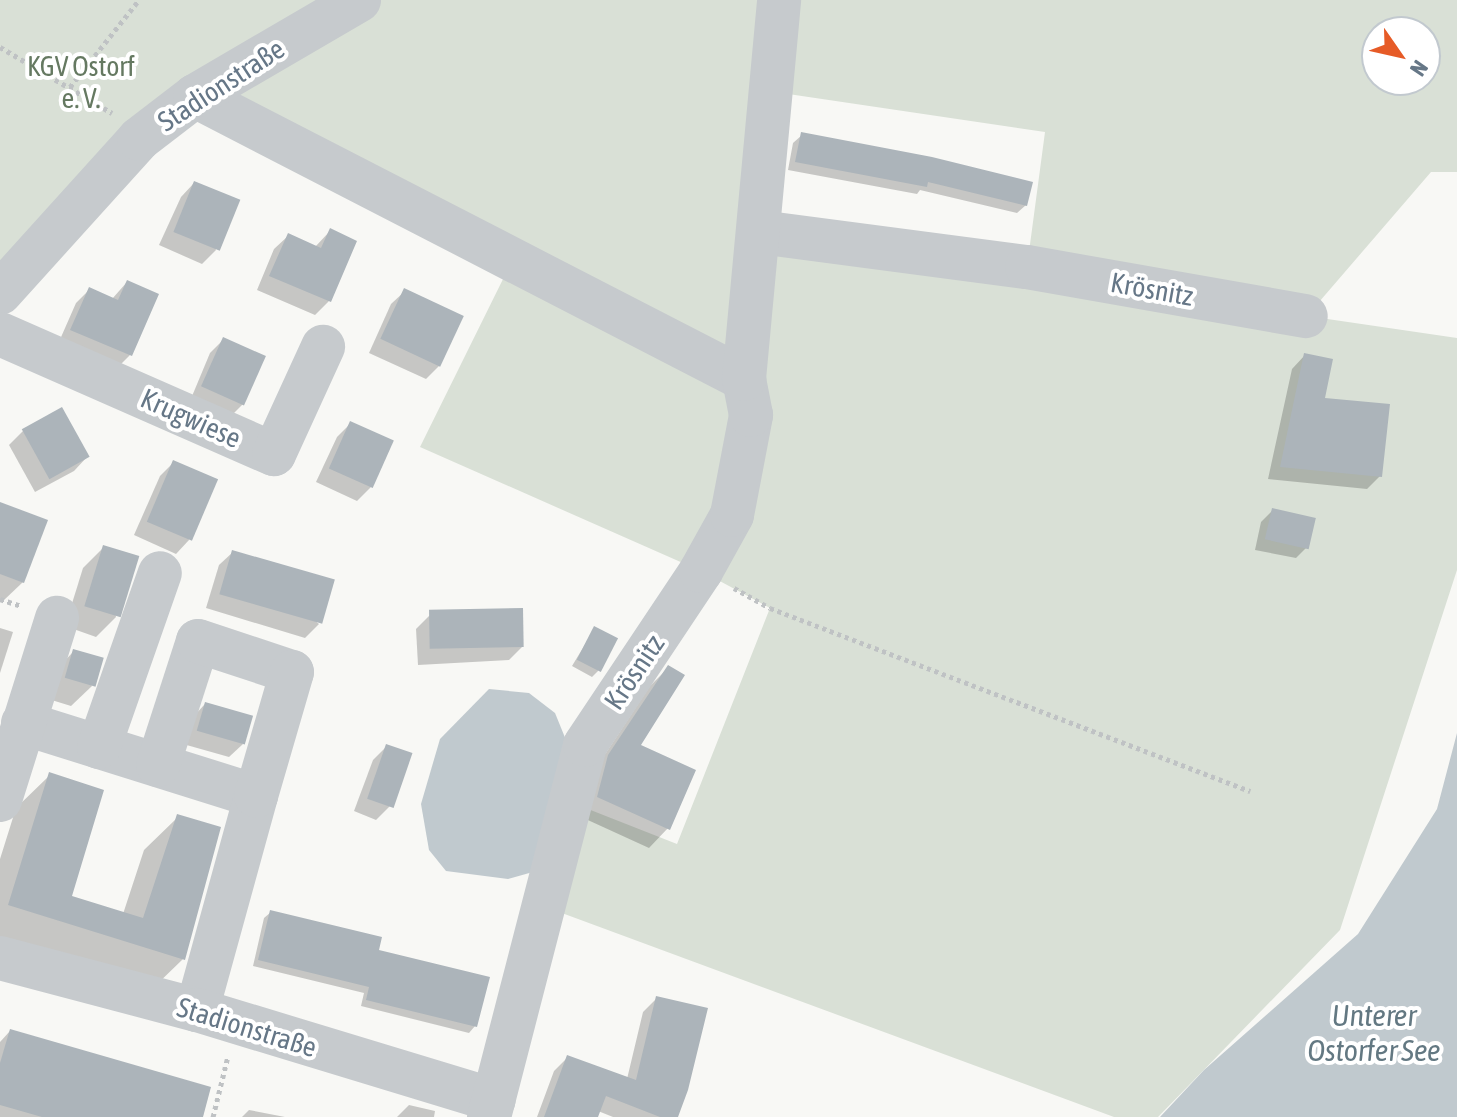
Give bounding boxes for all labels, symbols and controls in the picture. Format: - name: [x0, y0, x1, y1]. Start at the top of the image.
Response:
- north arrow: [1361, 16, 1441, 96]
- street label: Stadionstraße: [152, 32, 290, 138]
- park label: KGV Ostorf e. V.: [27, 49, 135, 115]
- text: N: [1405, 56, 1434, 81]
- street label: Krösnitz: [1108, 265, 1196, 313]
- street label: Krugwiese: [136, 381, 246, 455]
- street label: Krösnitz: [597, 628, 671, 716]
- street label: Stadionstraße: [173, 990, 321, 1064]
- water label: Unterer Ostorfer See: [1307, 997, 1441, 1068]

